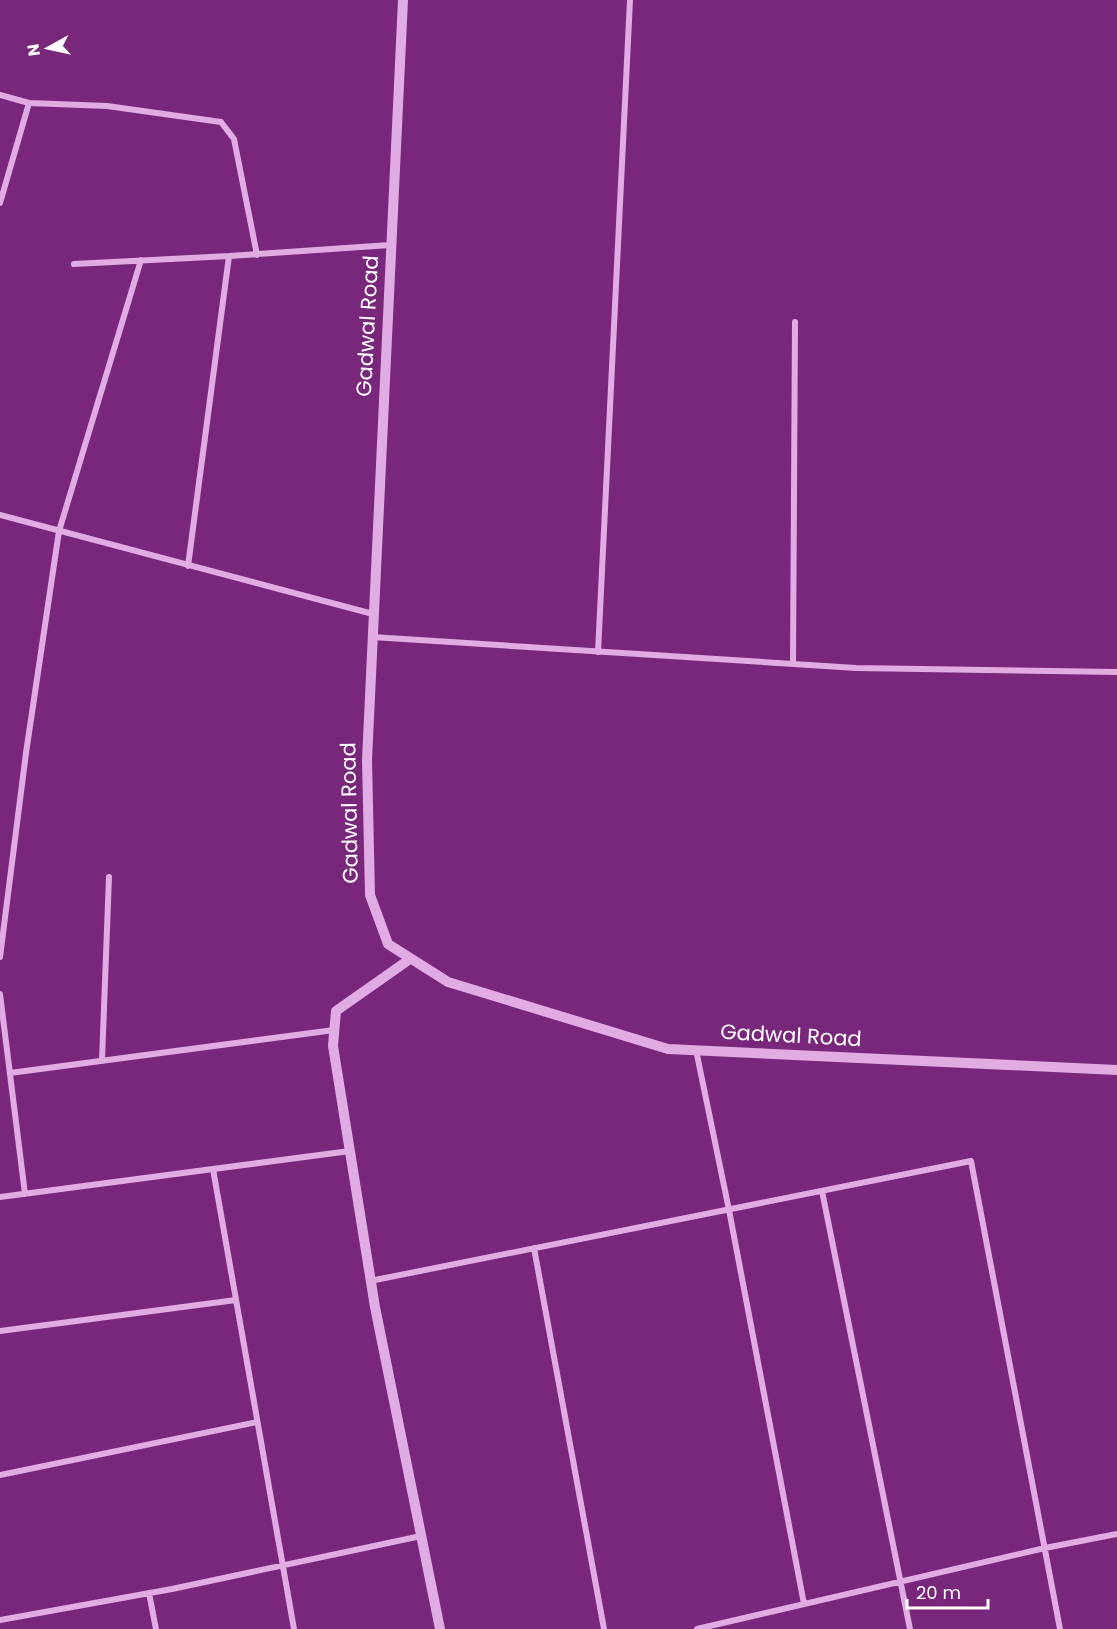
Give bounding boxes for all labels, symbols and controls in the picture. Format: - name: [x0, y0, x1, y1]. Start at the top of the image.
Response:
- north arrow: [18, 18, 78, 78]
- text: N: [21, 42, 46, 58]
- street label: Gadwal Road: [349, 255, 385, 397]
- street label: Gadwal Road: [333, 742, 365, 884]
- street label: Gadwal Road: [720, 1017, 862, 1053]
- scale bar: [907, 1572, 988, 1610]
- text: 20 m: [916, 1580, 961, 1605]

